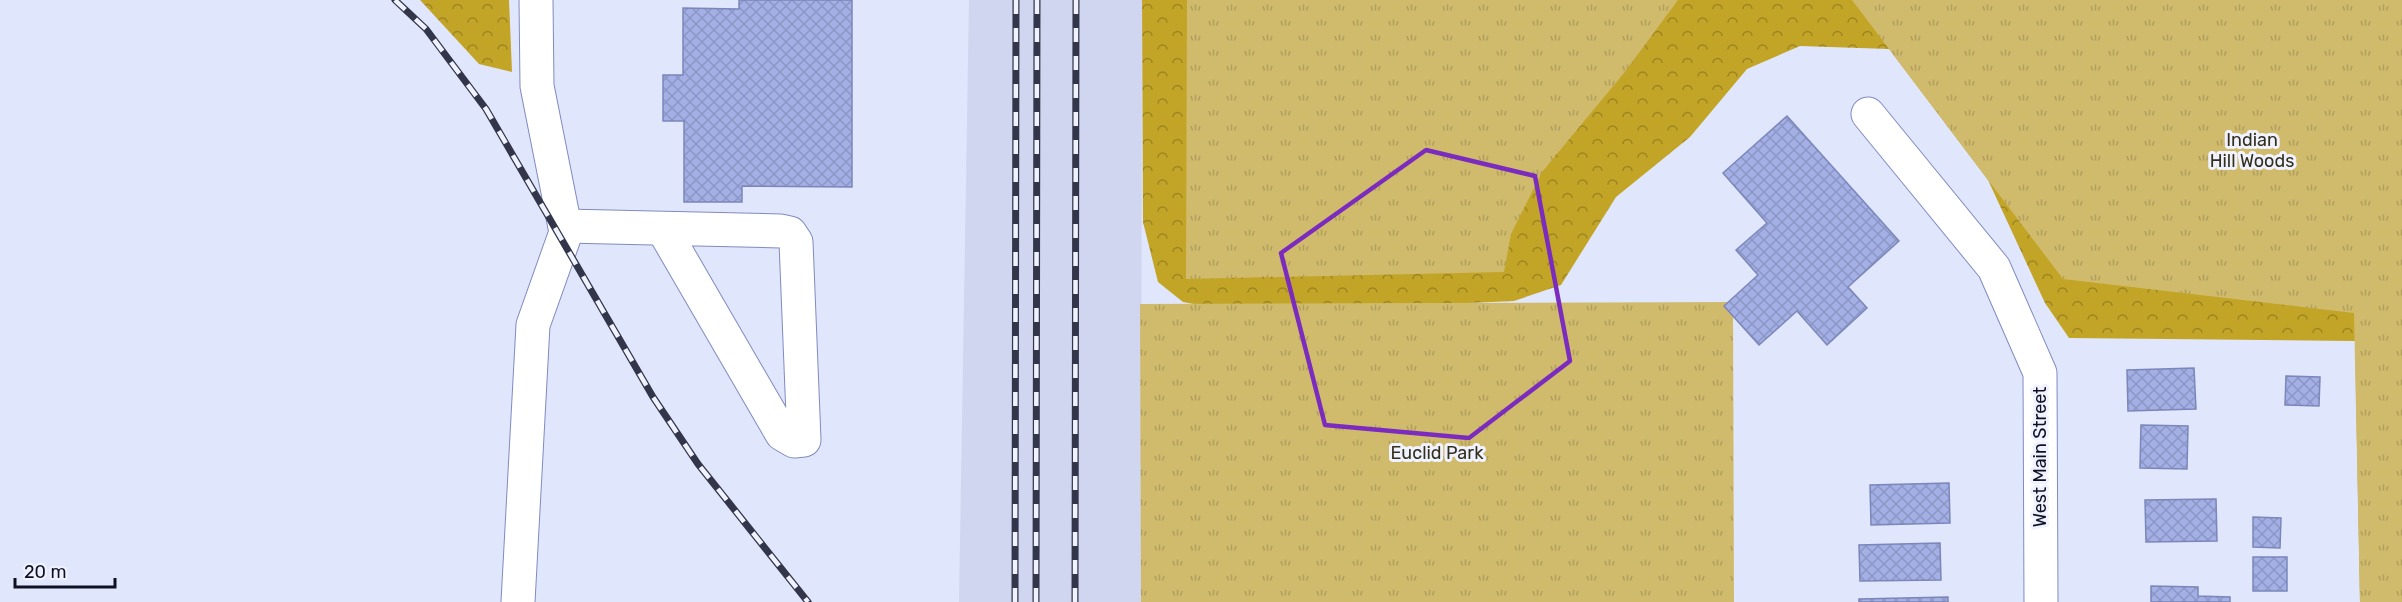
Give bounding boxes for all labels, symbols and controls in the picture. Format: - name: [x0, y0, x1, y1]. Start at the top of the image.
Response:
- park label: Indian Hill Woods: [2210, 129, 2294, 172]
- street label: West Main Street: [2029, 387, 2051, 527]
- park label: Euclid Park: [1391, 442, 1484, 464]
- scale bar: [15, 551, 116, 589]
- text: 20 m: [24, 561, 66, 583]

